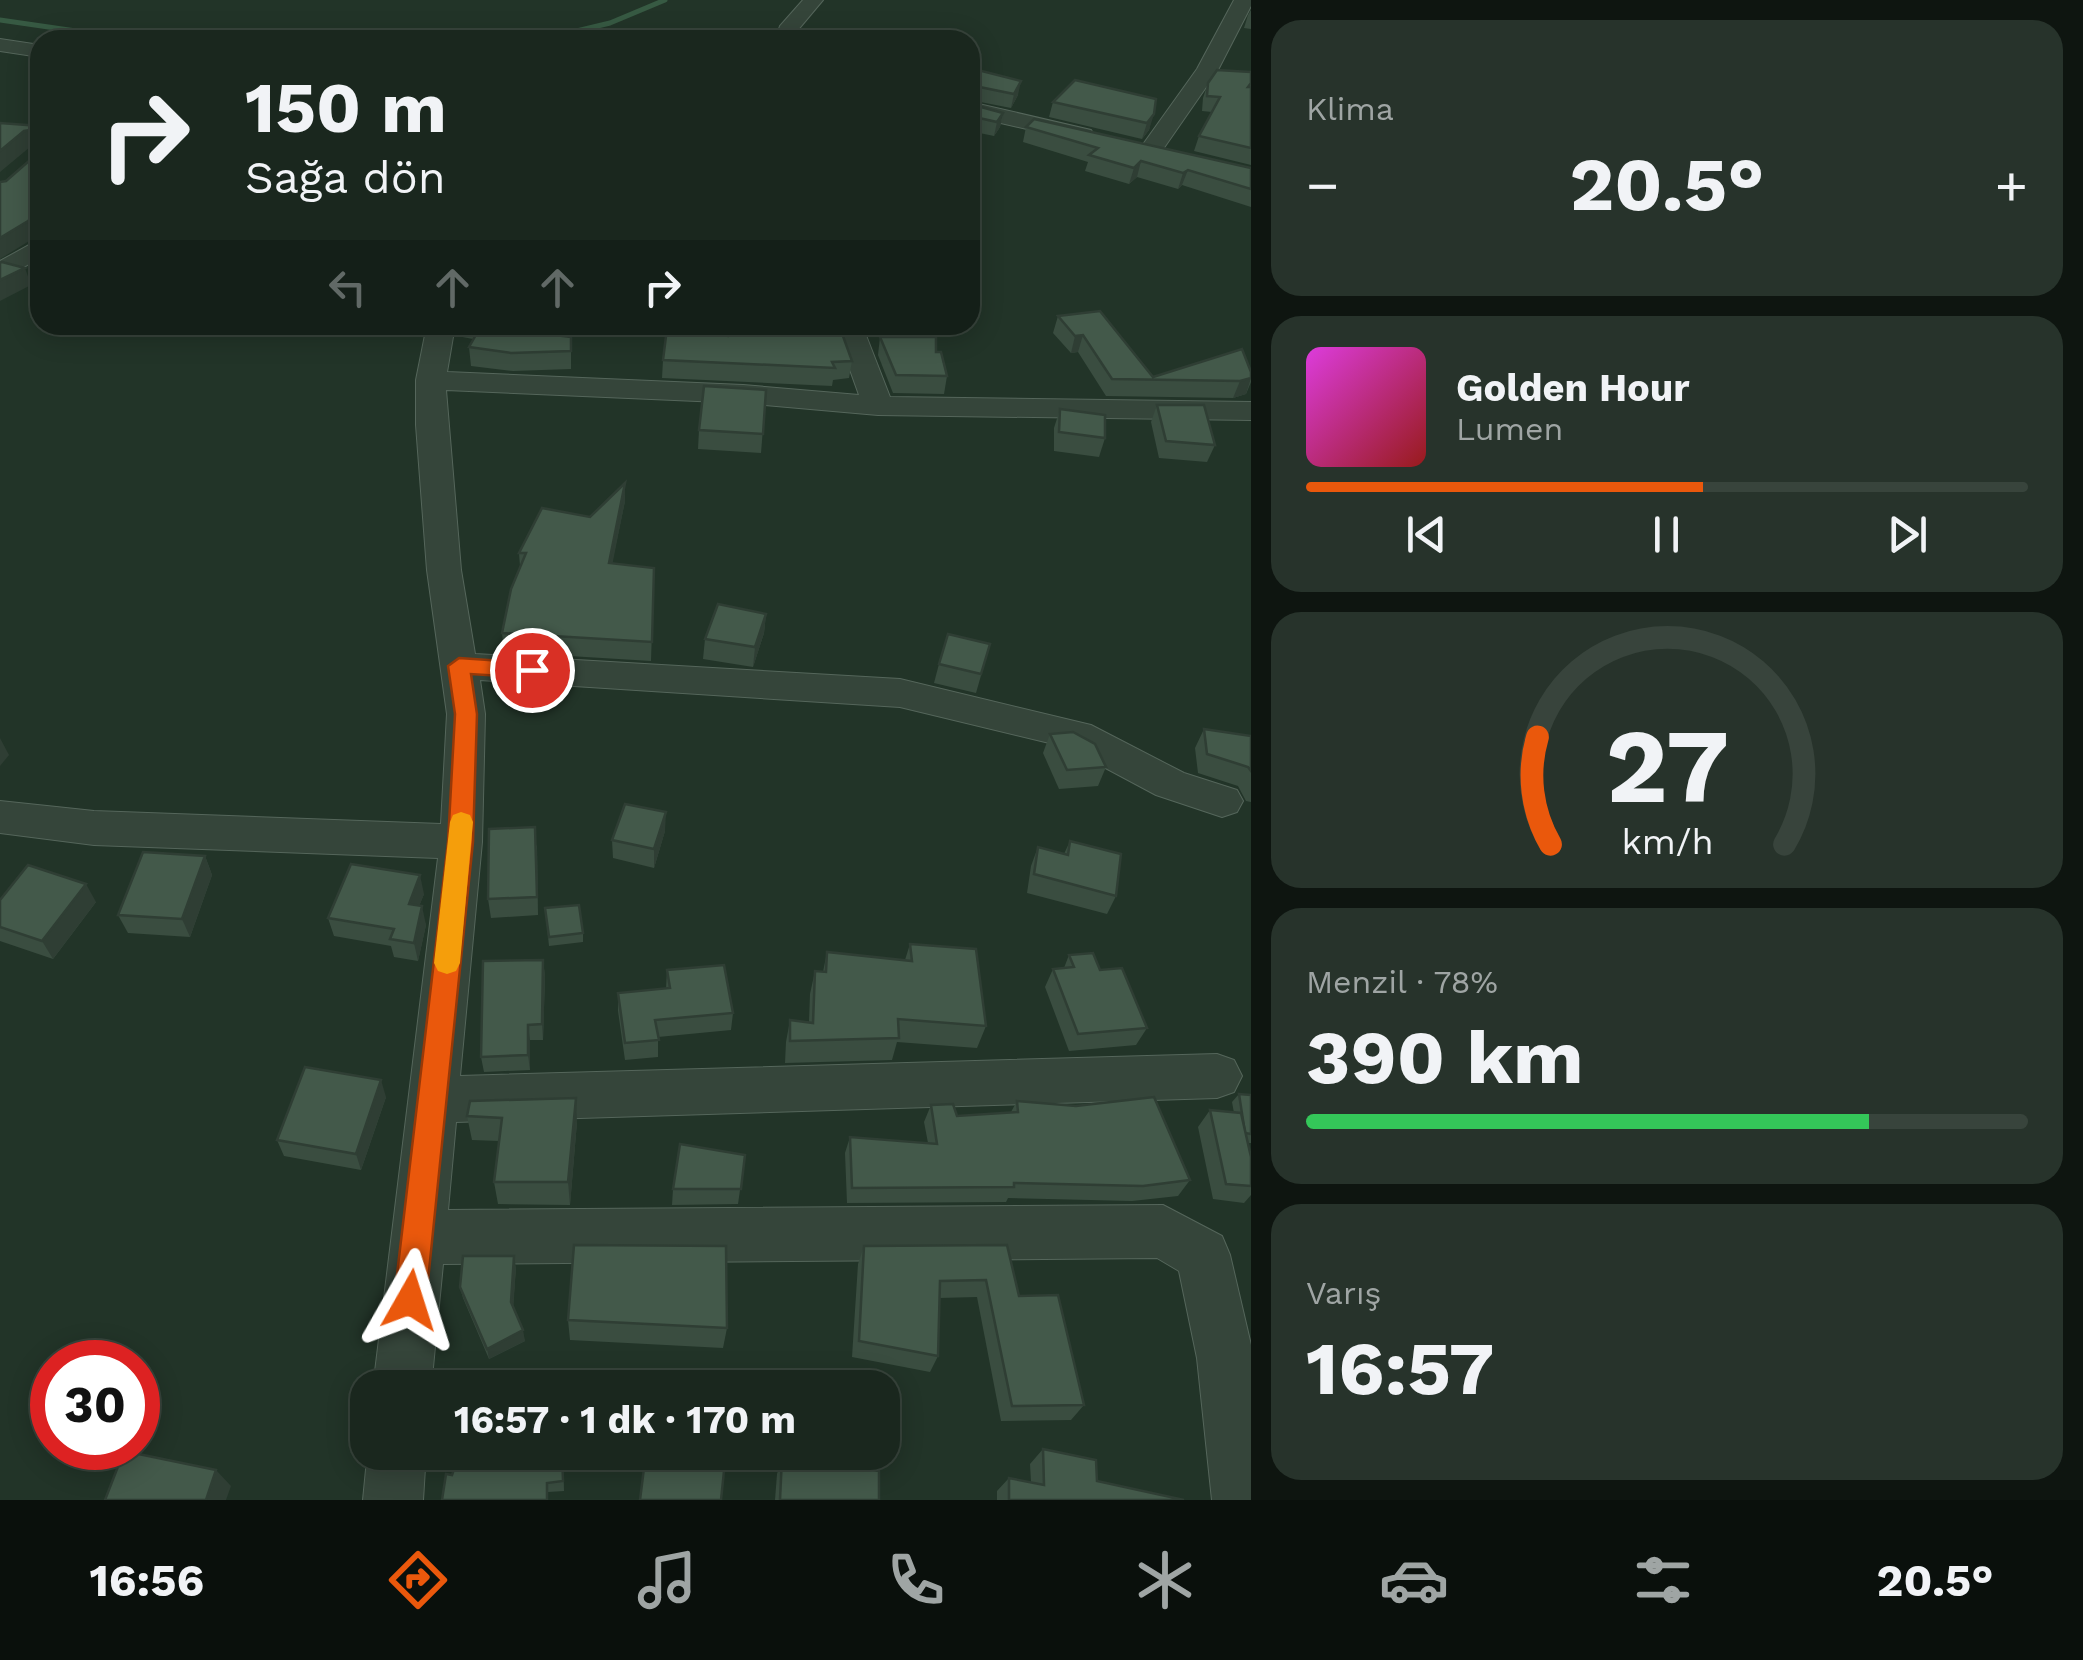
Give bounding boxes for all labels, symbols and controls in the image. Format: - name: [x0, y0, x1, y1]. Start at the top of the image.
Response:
- text: 150 m: [245, 67, 447, 149]
- icon: right: [80, 70, 210, 200]
- text: Klima: [1306, 90, 1394, 128]
- text: 20.5°: [1570, 140, 1764, 228]
- text: Sağa dön: [245, 151, 446, 204]
- text: −: [1306, 153, 1339, 217]
- text: +: [1995, 153, 2028, 217]
- icon: left: [320, 260, 375, 315]
- icon: ahead: [425, 260, 480, 315]
- icon: ahead: [530, 260, 585, 315]
- icon: right: [635, 260, 690, 315]
- text: Golden Hour: [1456, 366, 1690, 410]
- text: Lumen: [1456, 410, 1563, 448]
- icon: previous: [1399, 507, 1454, 562]
- icon: pause: [1639, 507, 1694, 562]
- icon: next: [1880, 507, 1935, 562]
- pin: [490, 628, 575, 713]
- icon: arrive: [505, 643, 560, 698]
- text: 27: [1605, 705, 1729, 827]
- text: km/h: [1621, 821, 1713, 863]
- text: Menzil · 78%: [1306, 963, 1498, 1001]
- text: 390 km: [1306, 1013, 1584, 1101]
- position arrow: [358, 1248, 462, 1352]
- text: Varış: [1306, 1274, 1381, 1312]
- text: 16:57: [1306, 1324, 1494, 1412]
- speed limit sign: 30: [30, 1340, 160, 1470]
- text: 16:57 · 1 dk · 170 m: [454, 1398, 796, 1442]
- icon: directions: [383, 1545, 453, 1615]
- icon: music: [632, 1545, 702, 1615]
- icon: phone: [881, 1545, 951, 1615]
- icon: climate: [1130, 1545, 1200, 1615]
- icon: car: [1379, 1545, 1449, 1615]
- icon: filters: [1628, 1545, 1698, 1615]
- text: 16:56: [89, 1554, 204, 1607]
- text: 20.5°: [1877, 1554, 1994, 1607]

